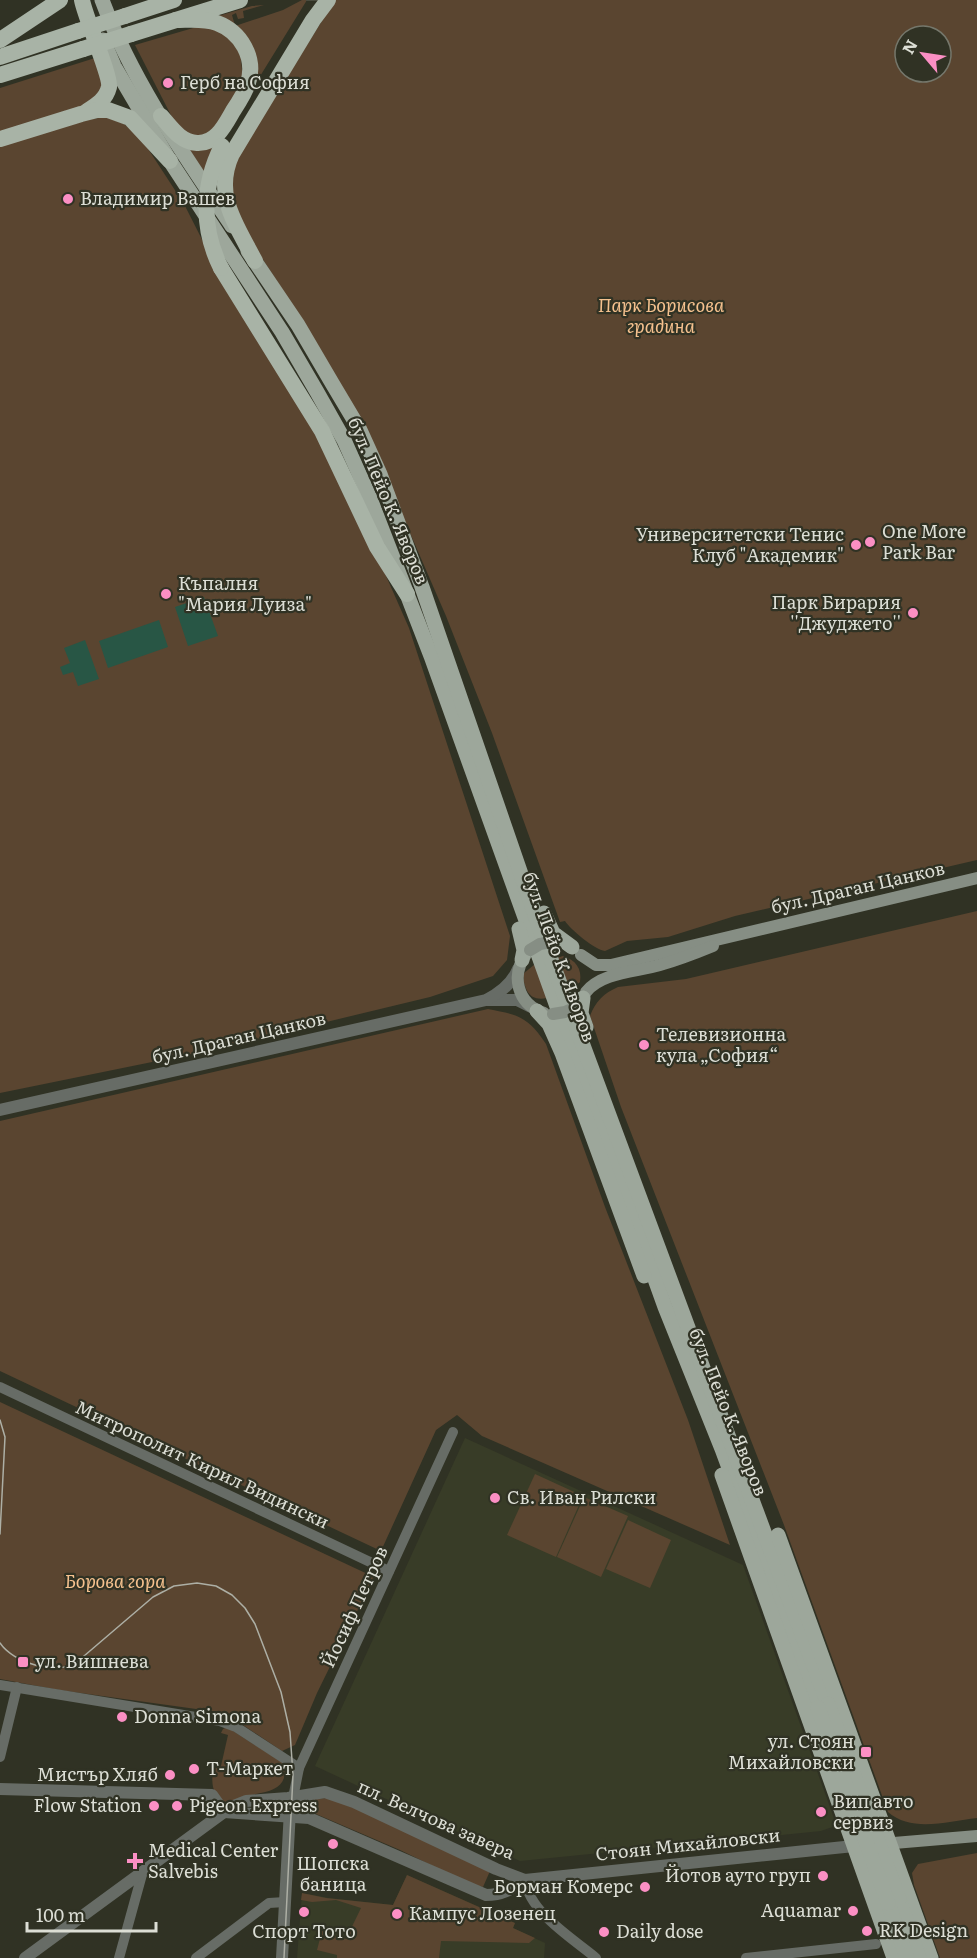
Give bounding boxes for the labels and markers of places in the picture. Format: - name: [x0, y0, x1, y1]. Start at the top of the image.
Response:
- place label: Герб на София: [180, 68, 310, 95]
- marker: Герб на София: [161, 76, 175, 90]
- place label: Владимир Вашев: [80, 184, 235, 211]
- marker: Владимир Вашев: [61, 192, 75, 206]
- place label: One More Park Bar: [882, 517, 966, 565]
- place label: Университетски Тенис Клуб "Академик": [636, 520, 844, 568]
- marker: One More Park Bar: [863, 535, 877, 549]
- marker: Университетски Тенис Клуб "Академик": [849, 538, 863, 552]
- place label: Къпалня "Мария Луиза": [178, 569, 312, 617]
- marker: Къпалня "Мария Луиза": [159, 587, 173, 601]
- place label: Парк Бирария ''Джуджето'': [772, 588, 901, 636]
- marker: Парк Бирария ''Джуджето'': [906, 606, 920, 620]
- place label: Телевизионна кула „София“: [656, 1020, 787, 1068]
- marker: Телевизионна кула „София“: [637, 1038, 651, 1052]
- place label: Св. Иван Рилски: [507, 1483, 656, 1510]
- marker: Св. Иван Рилски: [488, 1491, 502, 1505]
- place label: ул. Вишнева: [35, 1647, 149, 1674]
- marker: ул. Вишнева: [16, 1655, 30, 1669]
- place label: Donna Simona: [134, 1702, 261, 1729]
- marker: Donna Simona: [115, 1710, 129, 1724]
- place label: ул. Стоян Михайловски: [728, 1727, 854, 1775]
- marker: ул. Стоян Михайловски: [859, 1745, 873, 1759]
- place label: Т-Маркет: [206, 1754, 293, 1781]
- place label: Мистър Хляб: [37, 1760, 158, 1787]
- marker: Т-Маркет: [187, 1762, 201, 1776]
- marker: Мистър Хляб: [163, 1768, 177, 1782]
- place label: Вип авто сервиз: [833, 1787, 914, 1835]
- place label: Flow Station: [34, 1791, 142, 1818]
- place label: Pigeon Express: [189, 1791, 317, 1818]
- marker: Flow Station: [147, 1799, 161, 1813]
- marker: Pigeon Express: [170, 1799, 184, 1813]
- marker: Вип авто сервиз: [814, 1805, 828, 1819]
- place label: Medical Center Salvebis: [148, 1836, 279, 1884]
- marker: Шопска баница: [326, 1837, 340, 1851]
- place label: Шопска баница: [296, 1849, 370, 1897]
- marker: Medical Center Salvebis: [126, 1852, 144, 1870]
- place label: Йотов ауто груп: [665, 1861, 811, 1888]
- marker: Йотов ауто груп: [816, 1869, 830, 1883]
- place label: Борман Комерс: [494, 1872, 633, 1899]
- marker: Борман Комерс: [638, 1880, 652, 1894]
- place label: Aquamar: [761, 1896, 841, 1923]
- place label: Кампус Лозенец: [409, 1899, 556, 1926]
- marker: Aquamar: [846, 1904, 860, 1918]
- marker: Спорт Тото: [297, 1905, 311, 1919]
- marker: Кампус Лозенец: [390, 1907, 404, 1921]
- place label: RK Design: [879, 1916, 968, 1943]
- place label: Спорт Тото: [252, 1917, 356, 1944]
- place label: Daily dose: [616, 1917, 703, 1944]
- marker: RK Design: [860, 1924, 874, 1938]
- marker: Daily dose: [597, 1925, 611, 1939]

